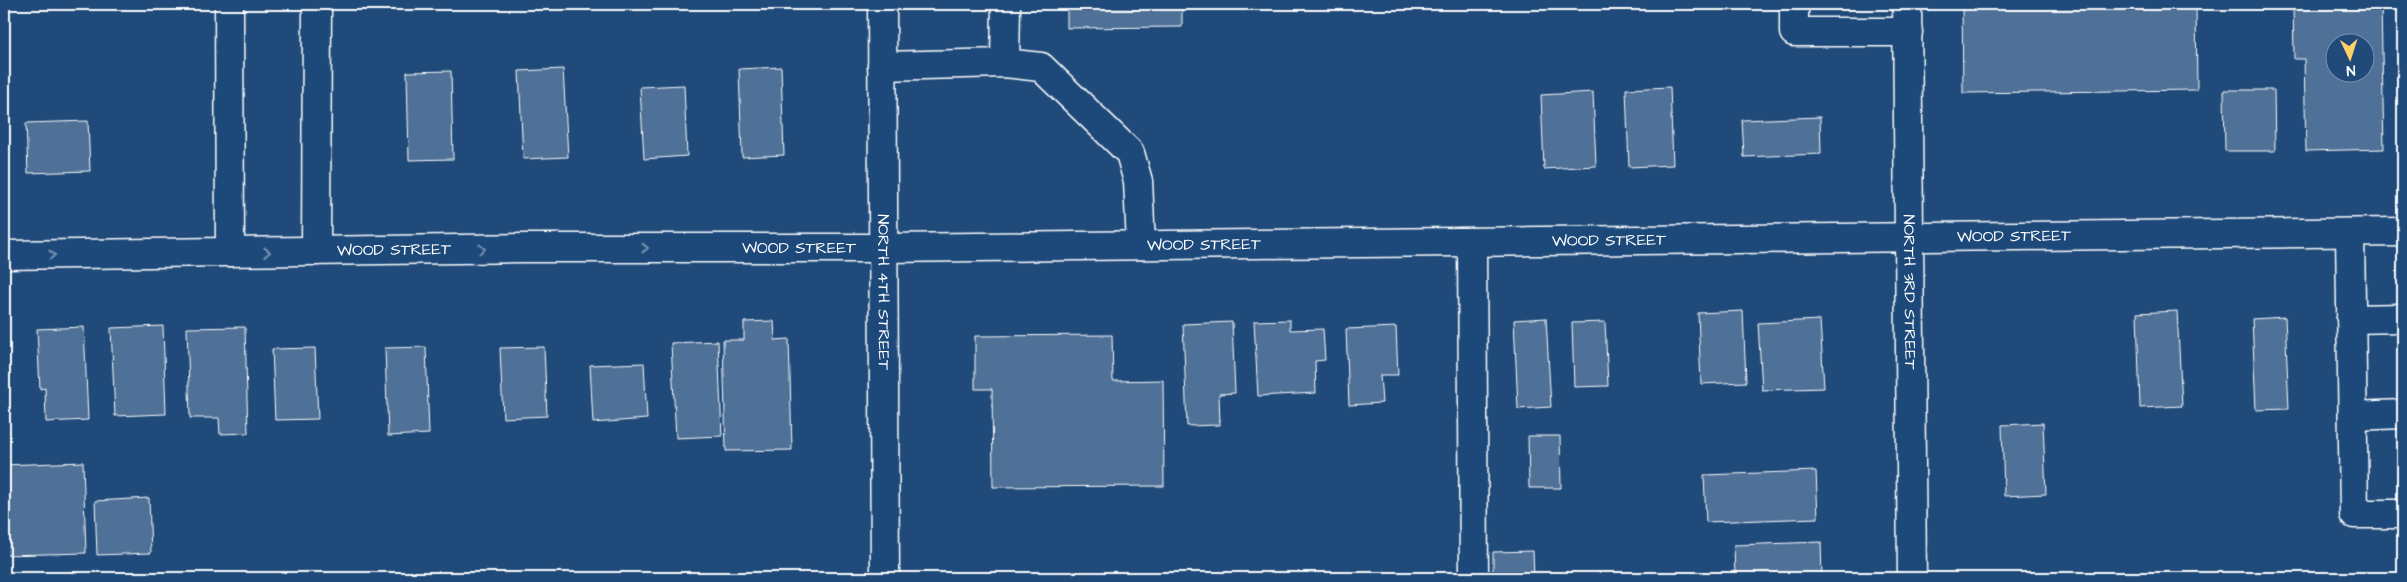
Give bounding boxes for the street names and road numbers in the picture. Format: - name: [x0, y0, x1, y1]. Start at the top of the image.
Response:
- street label: NORTH 4TH STREET: [872, 214, 895, 370]
- street label: NORTH 3RD STREET: [1898, 214, 1921, 370]
- street label: WOOD STREET: [1957, 224, 2071, 248]
- street label: WOOD STREET: [1552, 229, 1666, 252]
- street label: WOOD STREET: [1147, 233, 1261, 256]
- street label: WOOD STREET: [742, 237, 856, 259]
- street label: WOOD STREET: [337, 238, 451, 262]

